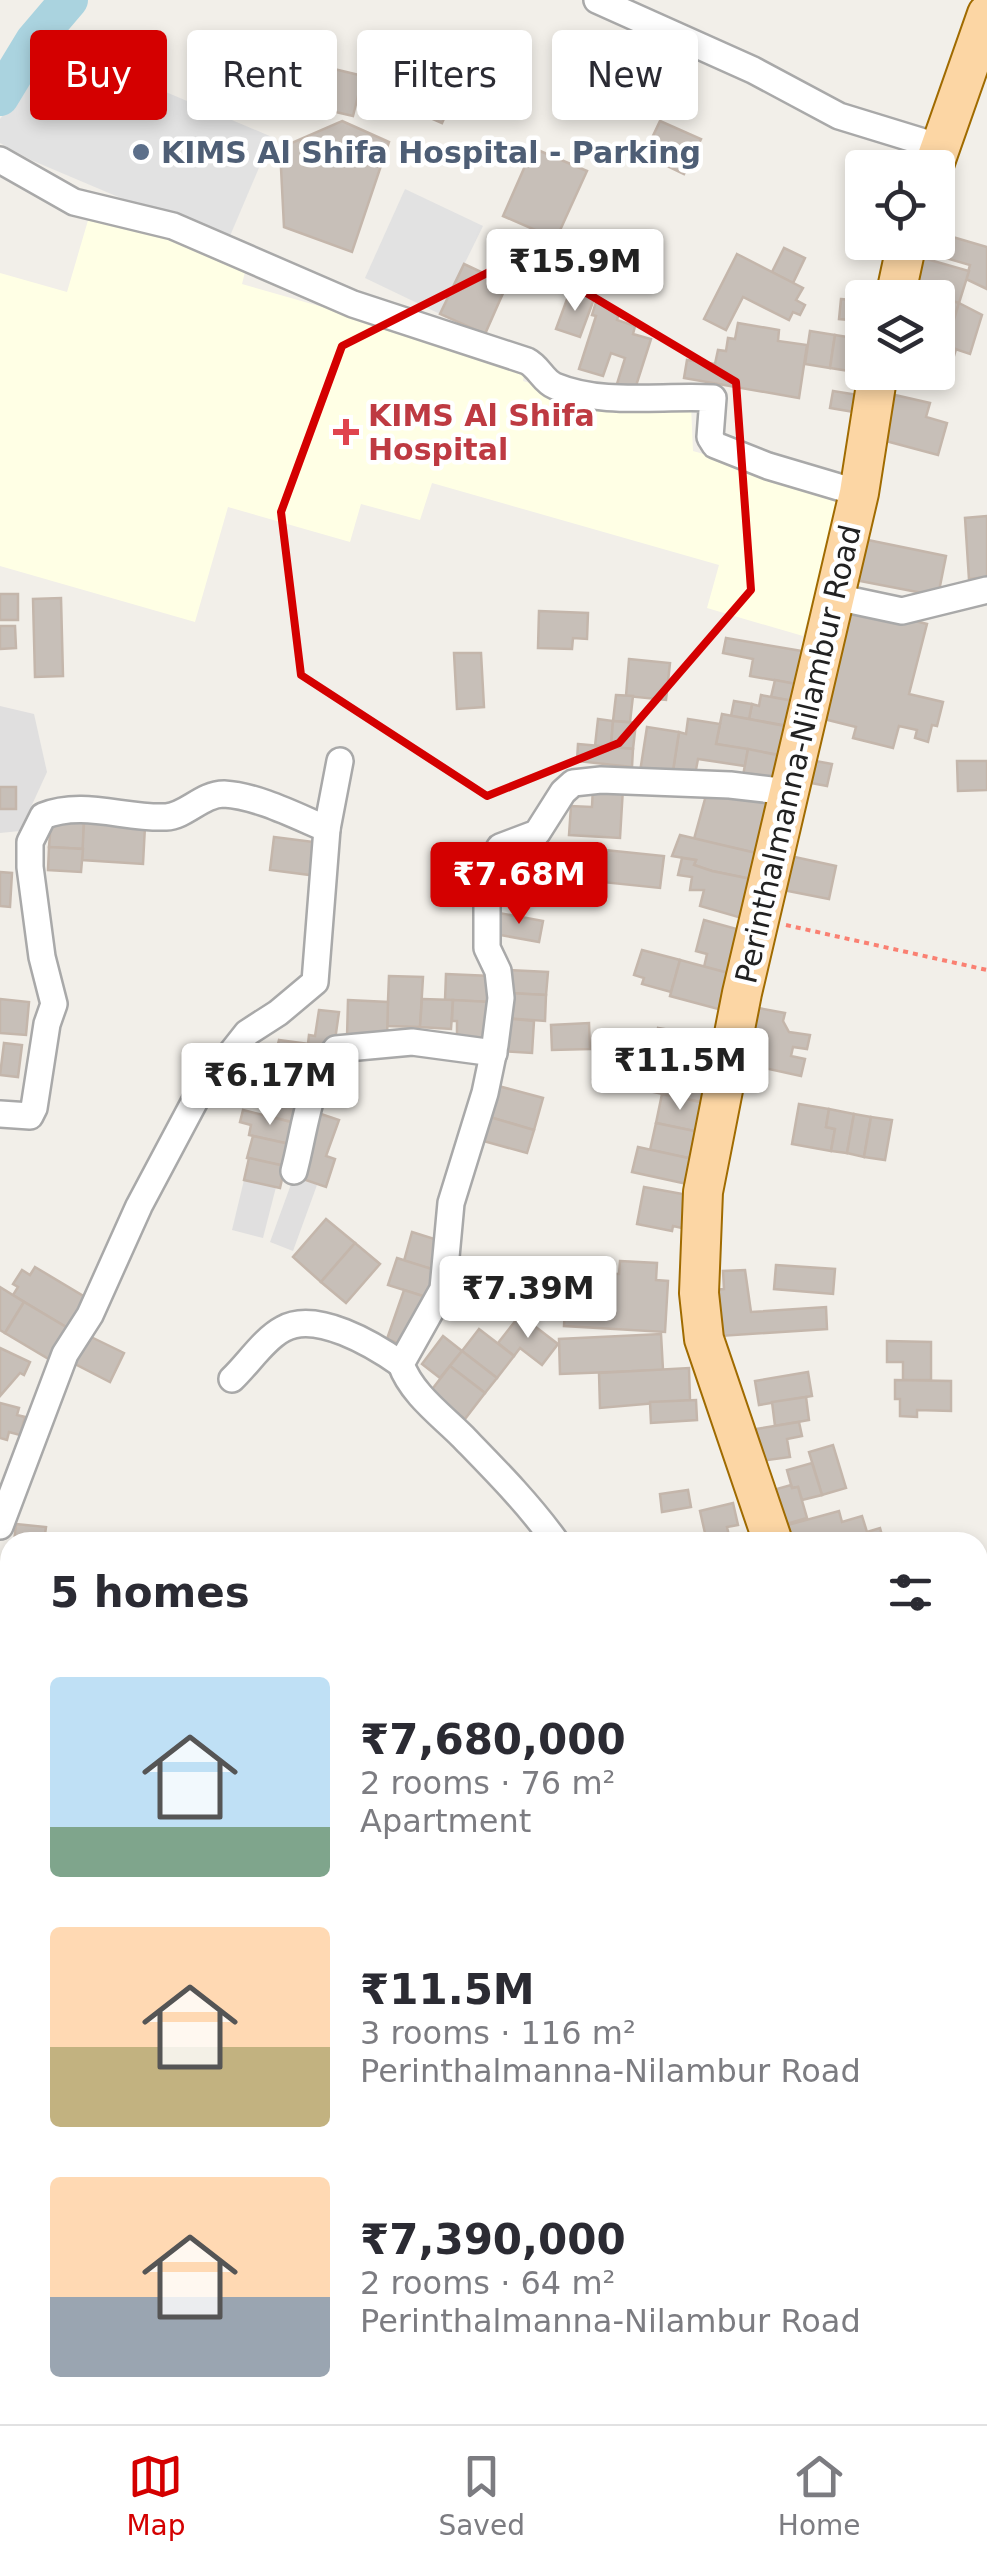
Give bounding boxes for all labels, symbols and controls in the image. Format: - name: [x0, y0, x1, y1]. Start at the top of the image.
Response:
- chip: Buy: [30, 30, 167, 120]
- chip: Rent: [187, 30, 337, 120]
- chip: Filters: [357, 30, 532, 120]
- chip: New: [552, 30, 698, 120]
- place label: KIMS Al Shifa Hospital - Parking: [161, 135, 701, 170]
- marker: KIMS Al Shifa Hospital - Parking: [130, 141, 152, 163]
- map controls: [845, 150, 955, 390]
- button: locate: [845, 150, 955, 260]
- pin: ₹15.9M: [494, 229, 656, 314]
- text: ₹15.9M: [508, 242, 642, 280]
- button: layers: [845, 280, 955, 390]
- place label: KIMS Al Shifa Hospital: [368, 398, 595, 467]
- marker: KIMS Al Shifa Hospital: [333, 419, 359, 445]
- street label: Perinthalmanna-Nilambur Road: [728, 521, 868, 987]
- pin: ₹7.68M: [438, 842, 600, 927]
- text: ₹7.68M: [452, 855, 586, 893]
- pin: ₹11.5M: [599, 1028, 761, 1113]
- text: ₹11.5M: [613, 1041, 747, 1079]
- pin: ₹6.17M: [189, 1043, 351, 1128]
- text: ₹6.17M: [203, 1056, 337, 1094]
- pin: ₹7.39M: [447, 1256, 609, 1341]
- text: ₹7.39M: [461, 1269, 595, 1307]
- icon: filters: [883, 1565, 938, 1620]
- text: 5 homes: [50, 1568, 250, 1617]
- text: ₹7,680,000: [360, 1715, 626, 1764]
- icon: home: [130, 1717, 250, 1837]
- text: 2 rooms · 76 m²: [360, 1764, 615, 1802]
- text: Apartment: [360, 1802, 531, 1840]
- text: ₹11.5M: [360, 1965, 535, 2014]
- icon: home: [130, 1967, 250, 2087]
- text: 3 rooms · 116 m²: [360, 2014, 636, 2052]
- text: Perinthalmanna-Nilambur Road: [360, 2052, 861, 2090]
- text: ₹7,390,000: [360, 2215, 626, 2264]
- icon: home: [130, 2217, 250, 2337]
- text: 2 rooms · 64 m²: [360, 2264, 615, 2302]
- text: Perinthalmanna-Nilambur Road: [360, 2302, 861, 2340]
- tab: Map: [126, 2449, 186, 2542]
- tab: Saved: [438, 2449, 525, 2542]
- tab: Home: [778, 2449, 861, 2542]

